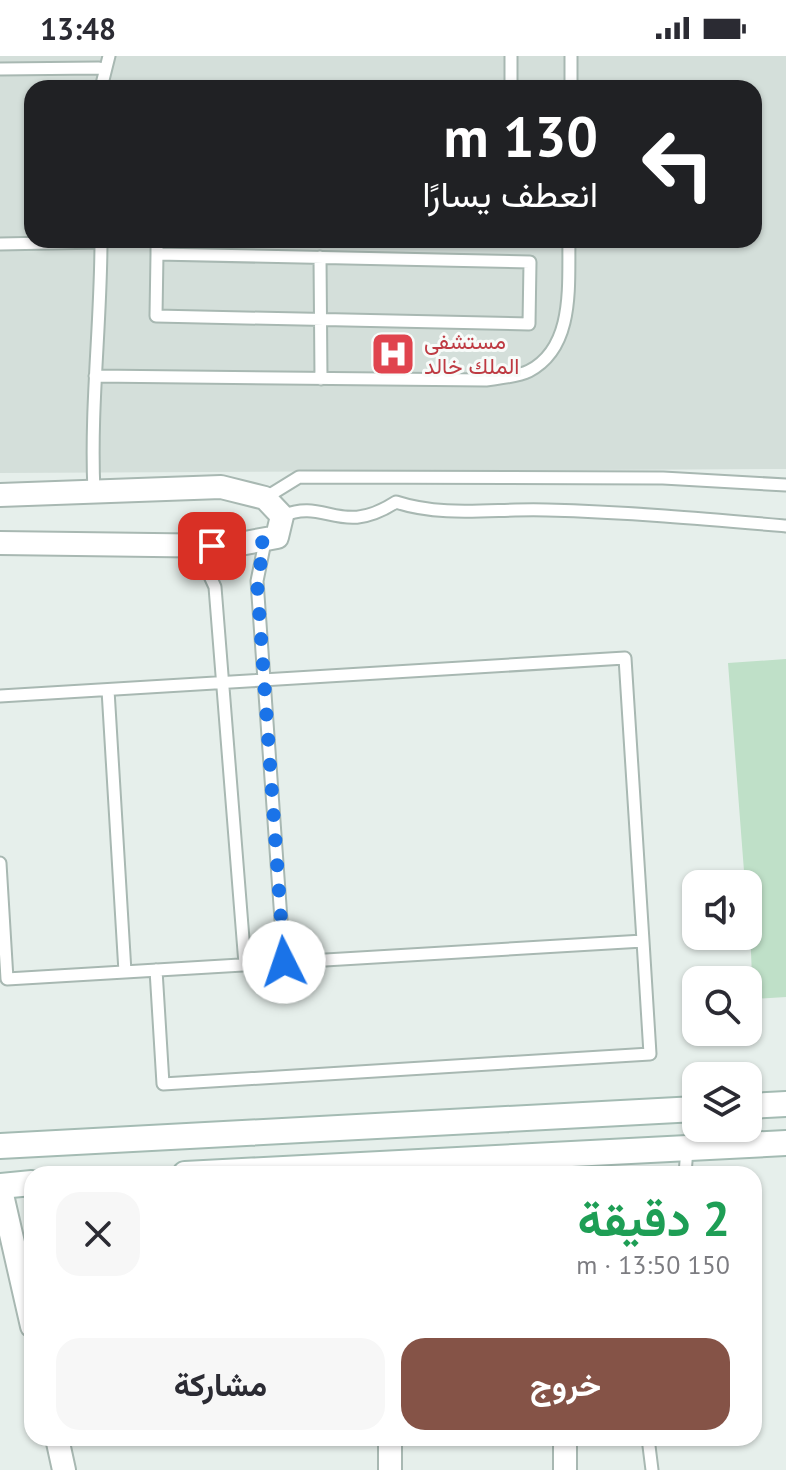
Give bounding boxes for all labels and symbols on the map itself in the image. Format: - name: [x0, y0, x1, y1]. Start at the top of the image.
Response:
- place label: مستشفى الملك خالد: [424, 327, 519, 380]
- hospital icon: مستشفى الملك خالد: [369, 330, 417, 378]
- pin: [178, 512, 246, 580]
- position arrow: [242, 920, 326, 1004]

